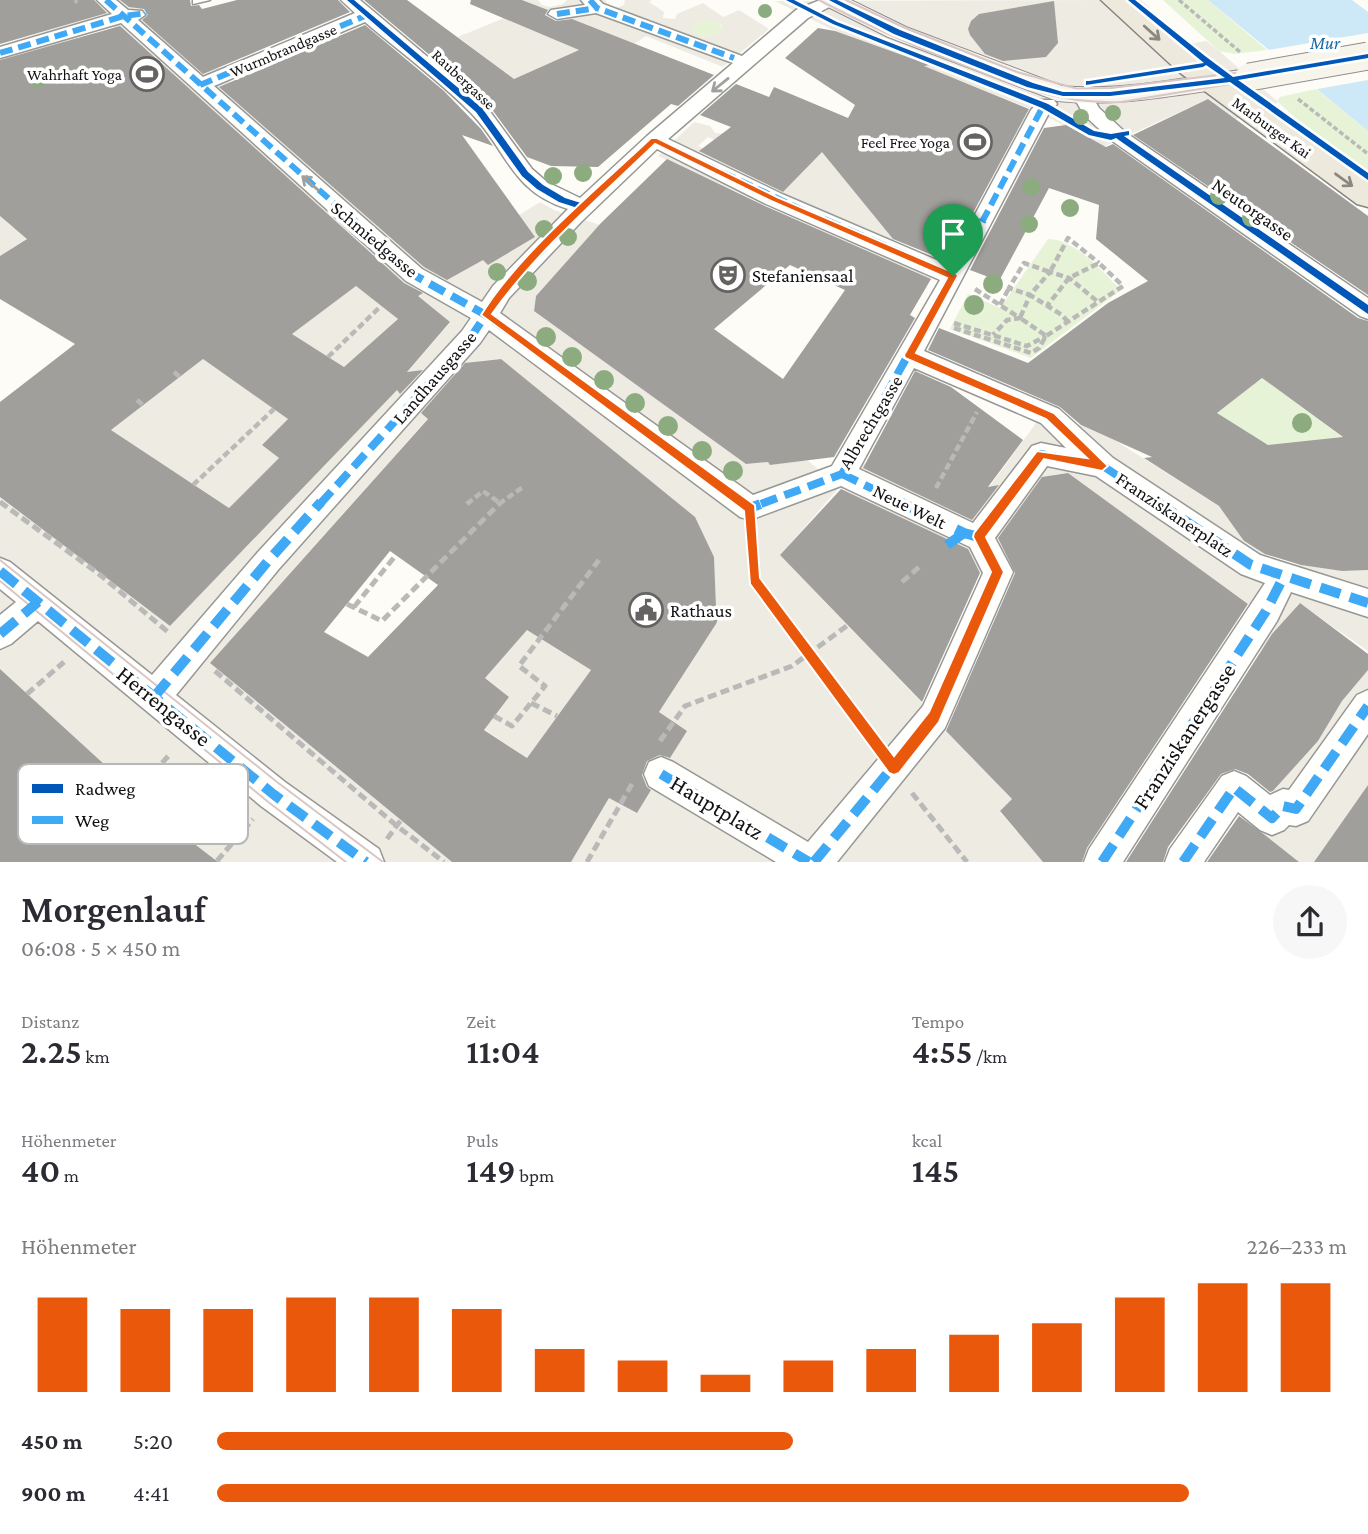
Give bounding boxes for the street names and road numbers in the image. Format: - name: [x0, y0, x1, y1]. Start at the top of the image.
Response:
- street label: Wurmbrandgasse: [227, 20, 339, 82]
- street label: Raubergasse: [428, 46, 499, 114]
- street label: Marburger Kai: [1229, 93, 1314, 162]
- street label: Neutorgasse: [1208, 174, 1297, 245]
- street label: Schmiedgasse: [327, 197, 422, 282]
- street label: Landhausgasse: [388, 327, 480, 428]
- street label: Albrechtgasse: [834, 372, 907, 473]
- street label: Franziskanerplatz: [1112, 468, 1237, 561]
- street label: Neue Welt: [870, 480, 951, 534]
- street label: Franziskanergasse: [1127, 658, 1241, 814]
- street label: Herrengasse: [112, 660, 216, 752]
- street label: Hauptplatz: [666, 769, 768, 845]

